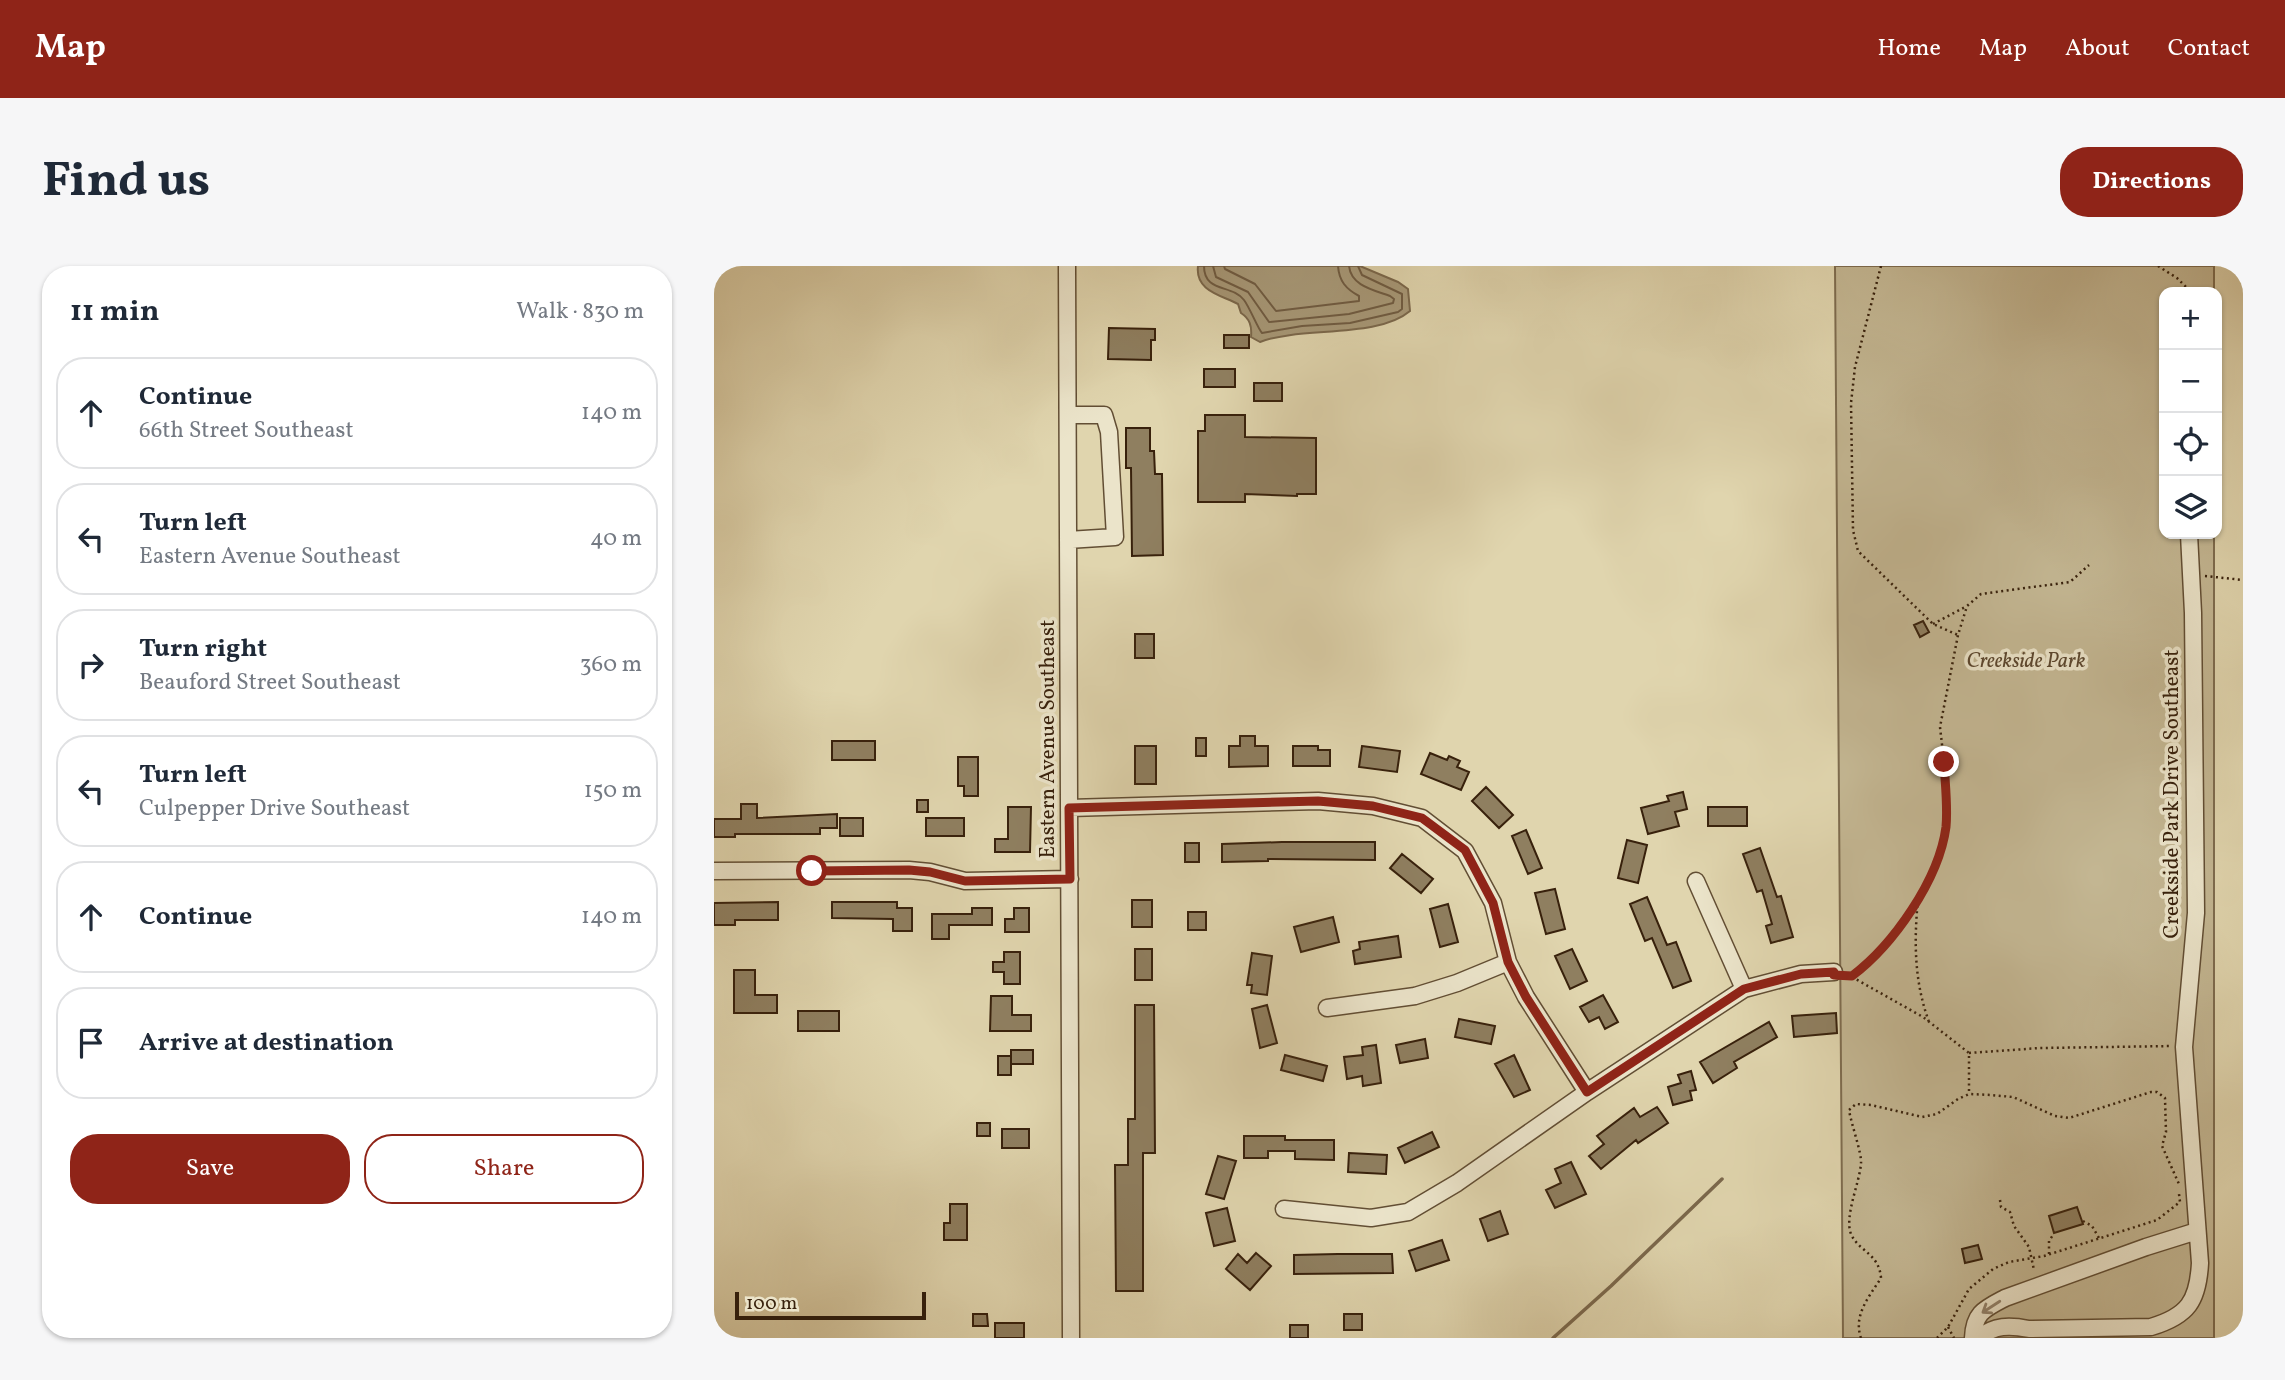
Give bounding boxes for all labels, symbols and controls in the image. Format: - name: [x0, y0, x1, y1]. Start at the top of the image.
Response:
- text: Map: [35, 26, 106, 72]
- text: Home: [1877, 32, 1941, 66]
- text: Map: [1979, 32, 2027, 66]
- text: About: [2065, 32, 2130, 66]
- text: Contact: [2168, 32, 2250, 66]
- button: Directions: [2060, 147, 2243, 217]
- text: Find us: [42, 148, 210, 217]
- map controls: [2159, 287, 2222, 539]
- button: +: [2159, 287, 2222, 350]
- text: 11 min: [70, 291, 160, 333]
- text: Walk · 830 m: [516, 296, 644, 328]
- button: −: [2159, 350, 2222, 413]
- text: Continue: [139, 379, 252, 415]
- icon: ahead: [72, 394, 110, 432]
- text: 140 m: [581, 397, 642, 429]
- button: locate: [2159, 413, 2222, 476]
- text: 66th Street Southeast: [139, 415, 354, 447]
- button: layers: [2159, 476, 2222, 539]
- text: Turn left: [139, 505, 247, 541]
- icon: left: [72, 520, 110, 558]
- text: 40 m: [590, 523, 642, 555]
- text: Eastern Avenue Southeast: [139, 541, 401, 573]
- street label: Eastern Avenue Southeast: [1034, 620, 1063, 858]
- text: Turn right: [139, 631, 267, 667]
- icon: right: [72, 646, 110, 684]
- park label: Creekside Park: [1966, 647, 2086, 676]
- text: 360 m: [580, 649, 642, 681]
- street label: Creekside Park Drive Southeast: [2158, 649, 2187, 939]
- text: Beauford Street Southeast: [139, 667, 401, 699]
- route end: [1928, 746, 1959, 777]
- text: Turn left: [139, 757, 247, 793]
- icon: left: [72, 772, 110, 810]
- text: 150 m: [584, 775, 642, 807]
- text: Culpepper Drive Southeast: [139, 793, 410, 825]
- route start: [796, 855, 827, 886]
- icon: ahead: [72, 898, 110, 936]
- text: Continue: [139, 899, 252, 935]
- text: 140 m: [581, 901, 642, 933]
- icon: arrive: [72, 1024, 110, 1062]
- text: Arrive at destination: [139, 1025, 394, 1061]
- button: Save: [70, 1134, 350, 1204]
- button: Share: [364, 1134, 644, 1204]
- scale bar: [735, 1289, 926, 1321]
- text: 100 m: [746, 1291, 797, 1317]
- one-way arrow: [1982, 1299, 2001, 1314]

